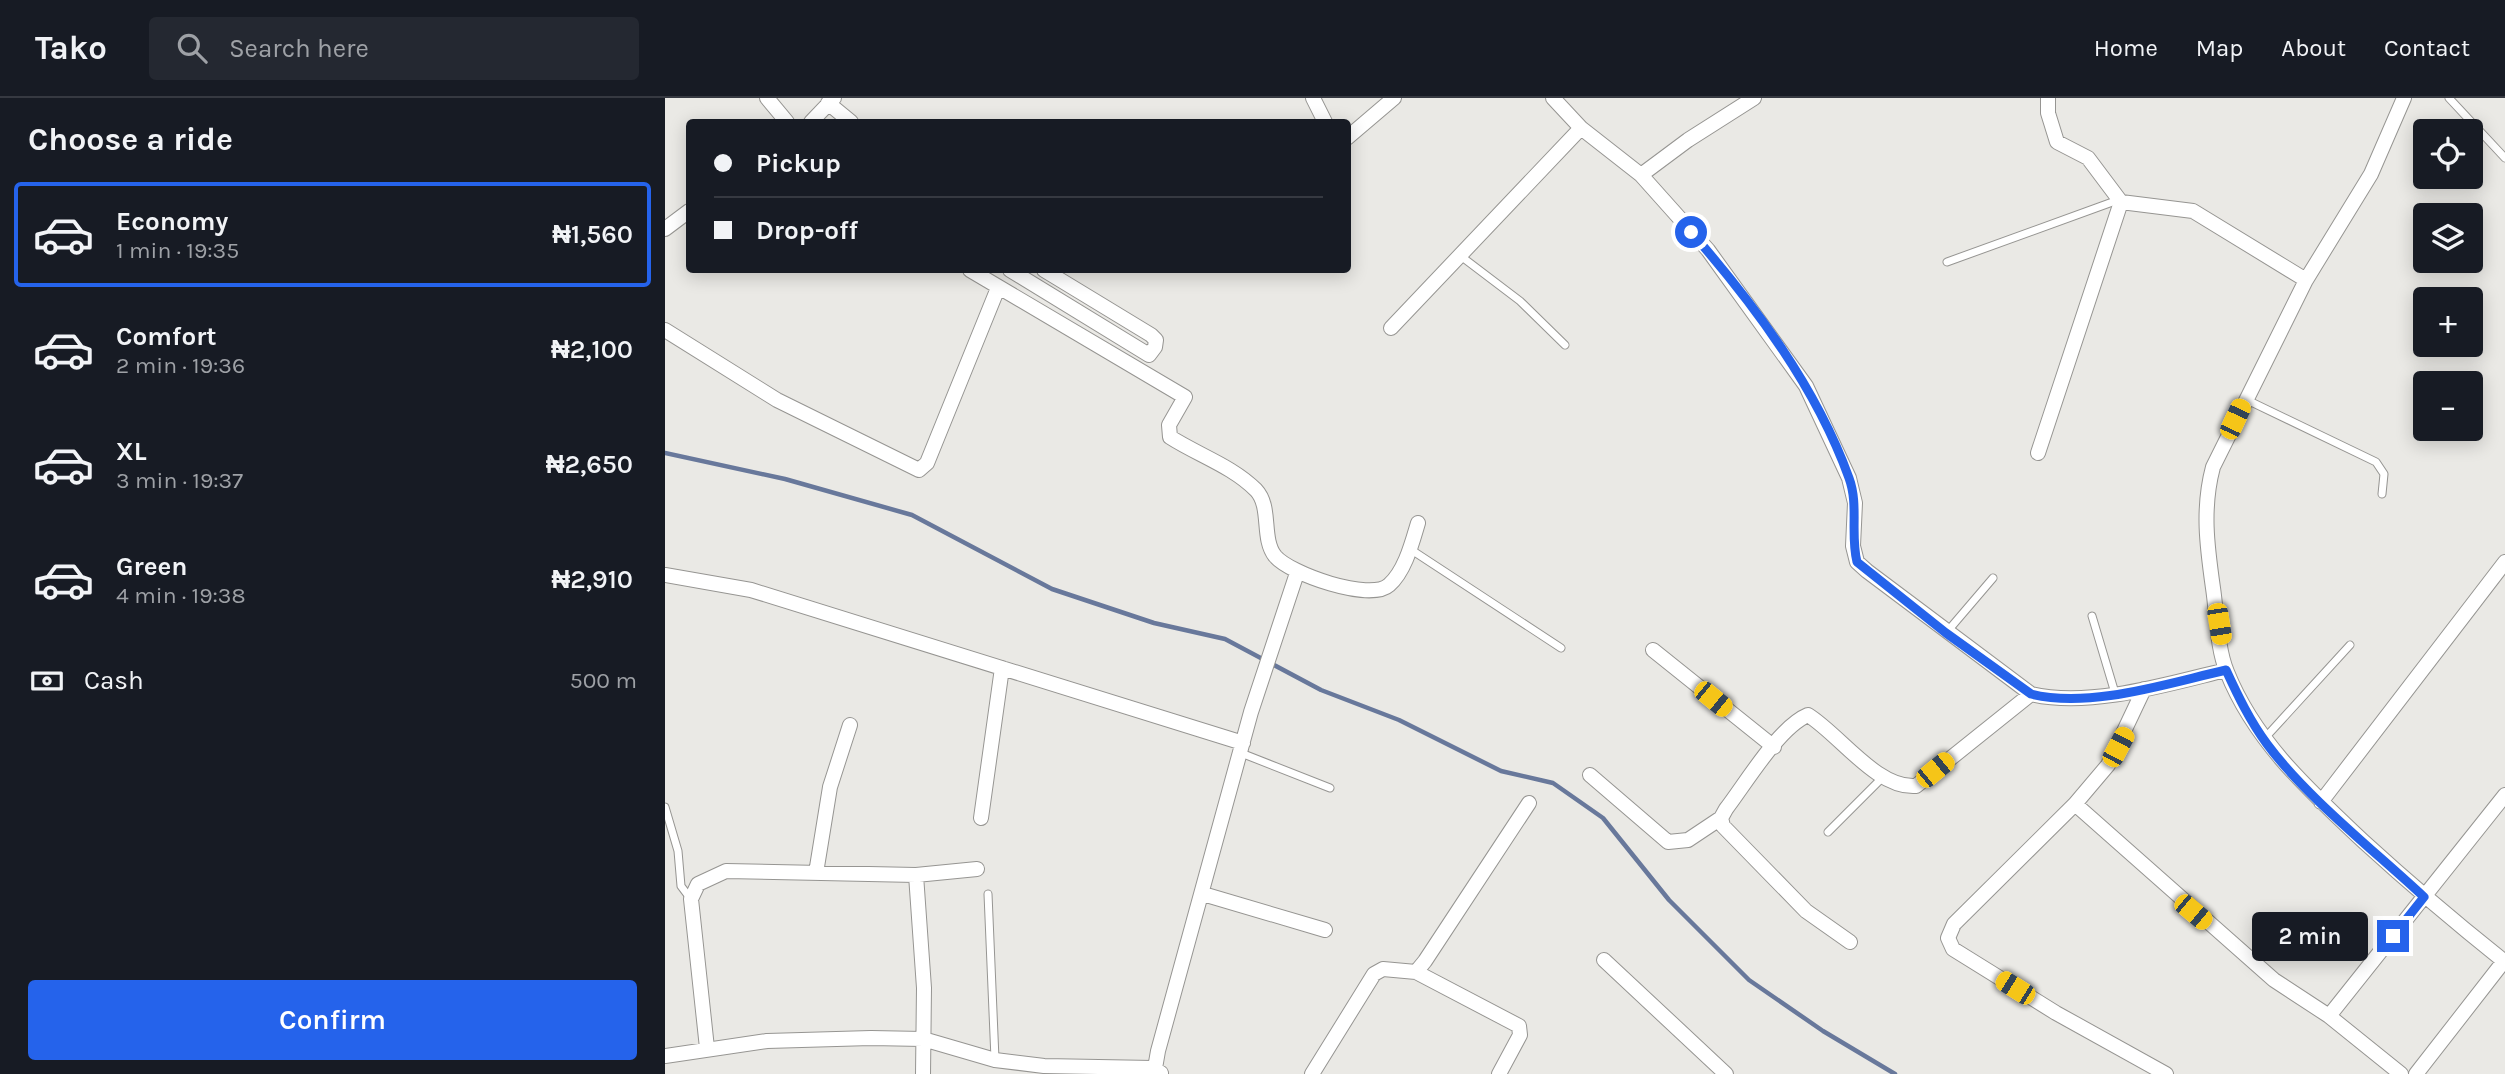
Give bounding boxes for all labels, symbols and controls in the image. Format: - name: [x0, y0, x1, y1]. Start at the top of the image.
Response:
- search box: [149, 17, 639, 80]
- text: Tako: [35, 29, 107, 67]
- icon: search: [173, 29, 211, 67]
- text: Search here: [229, 33, 369, 64]
- text: Home: [2094, 34, 2158, 62]
- text: Map: [2196, 34, 2243, 62]
- text: About: [2281, 34, 2346, 62]
- text: Contact: [2384, 34, 2470, 62]
- map controls: [2413, 119, 2483, 441]
- button: locate: [2413, 119, 2483, 189]
- text: Choose a ride: [28, 121, 233, 158]
- text: Pickup: [756, 148, 841, 179]
- icon: car: [32, 203, 95, 266]
- button: layers: [2413, 203, 2483, 273]
- text: Economy: [116, 206, 228, 237]
- text: Drop-off: [756, 215, 858, 246]
- route start: [1675, 216, 1707, 248]
- text: ₦1,560: [552, 219, 633, 250]
- text: 1 min · 19:35: [116, 237, 239, 264]
- button: +: [2413, 287, 2483, 357]
- icon: car: [32, 318, 95, 381]
- text: Comfort: [116, 321, 217, 352]
- text: ₦2,100: [551, 334, 633, 365]
- text: 2 min · 19:36: [116, 352, 245, 379]
- button: −: [2413, 371, 2483, 441]
- car: [2217, 396, 2254, 442]
- icon: car: [32, 433, 95, 496]
- text: XL: [116, 436, 147, 467]
- text: ₦2,650: [546, 449, 633, 480]
- text: 3 min · 19:37: [116, 467, 243, 494]
- icon: car: [32, 548, 95, 611]
- text: Green: [116, 551, 188, 582]
- text: ₦2,910: [552, 564, 633, 595]
- text: 4 min · 19:38: [116, 582, 246, 609]
- car: [2206, 602, 2233, 646]
- icon: cash: [28, 662, 66, 700]
- text: Cash: [84, 665, 144, 696]
- text: 500 m: [570, 667, 637, 694]
- car: [1691, 678, 1736, 720]
- car: [2099, 724, 2138, 770]
- car: [1913, 749, 1958, 791]
- car: [2171, 890, 2216, 934]
- callout: 2 min: [2253, 912, 2369, 960]
- route end: [2377, 920, 2409, 952]
- text: 2 min: [2279, 923, 2341, 950]
- car: [1992, 968, 2039, 1008]
- button: Confirm: [28, 980, 637, 1060]

